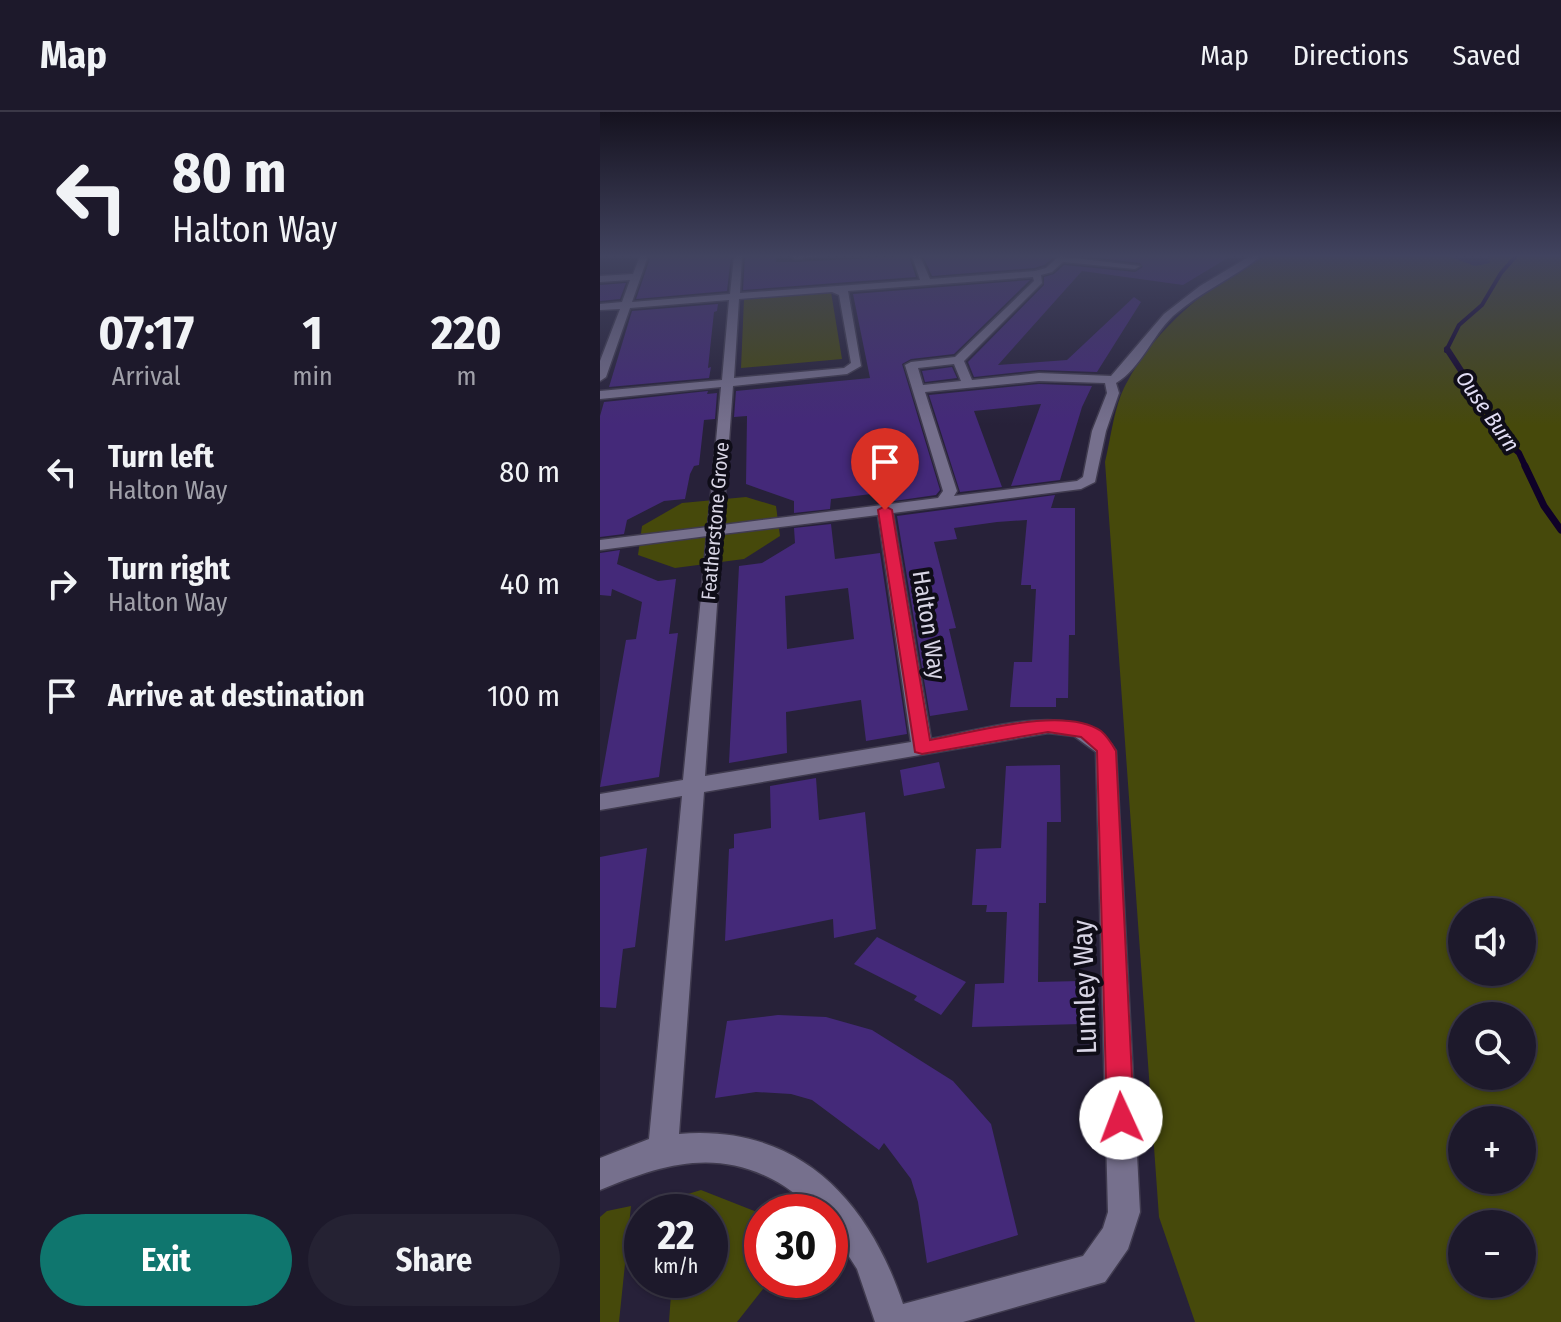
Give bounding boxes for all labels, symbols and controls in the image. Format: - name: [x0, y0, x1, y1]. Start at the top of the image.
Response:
- text: Map: [40, 32, 107, 78]
- text: Map: [1200, 39, 1249, 72]
- text: Directions: [1293, 39, 1409, 72]
- text: Saved: [1453, 39, 1521, 72]
- text: 80 m: [172, 140, 287, 207]
- icon: left: [40, 144, 144, 248]
- text: Halton Way: [172, 208, 337, 252]
- text: 07:17: [98, 304, 194, 362]
- text: 1: [302, 304, 323, 362]
- text: 220: [431, 304, 502, 362]
- text: Arrival: [112, 361, 181, 392]
- text: min: [293, 361, 333, 392]
- text: m: [456, 361, 476, 392]
- water label: Ouse Burn: [1450, 366, 1525, 457]
- pin: [851, 428, 919, 510]
- text: Turn left: [108, 439, 214, 475]
- icon: arrive: [863, 440, 907, 484]
- street label: Featherstone Grove: [696, 441, 734, 601]
- icon: left: [40, 450, 84, 494]
- text: 80 m: [499, 454, 560, 490]
- text: Halton Way: [108, 475, 227, 506]
- text: Turn right: [108, 551, 230, 587]
- icon: right: [40, 562, 84, 606]
- text: 40 m: [500, 566, 560, 602]
- street label: Halton Way: [907, 568, 951, 682]
- text: Halton Way: [108, 587, 227, 618]
- icon: arrive: [40, 674, 84, 718]
- text: Arrive at destination: [108, 678, 365, 714]
- text: 100 m: [487, 678, 560, 714]
- map controls: [1448, 898, 1536, 1298]
- button: sound: [1448, 898, 1536, 986]
- street label: Lumley Way: [1066, 919, 1103, 1055]
- button: search: [1448, 1002, 1536, 1090]
- position arrow: [1079, 1076, 1163, 1160]
- button: +: [1448, 1106, 1536, 1194]
- speed limit sign: 30: [744, 1194, 848, 1298]
- button: −: [1448, 1210, 1536, 1298]
- text: 22: [657, 1212, 695, 1260]
- button: Exit: [40, 1214, 292, 1306]
- button: Share: [308, 1214, 560, 1306]
- text: km/h: [654, 1254, 698, 1278]

